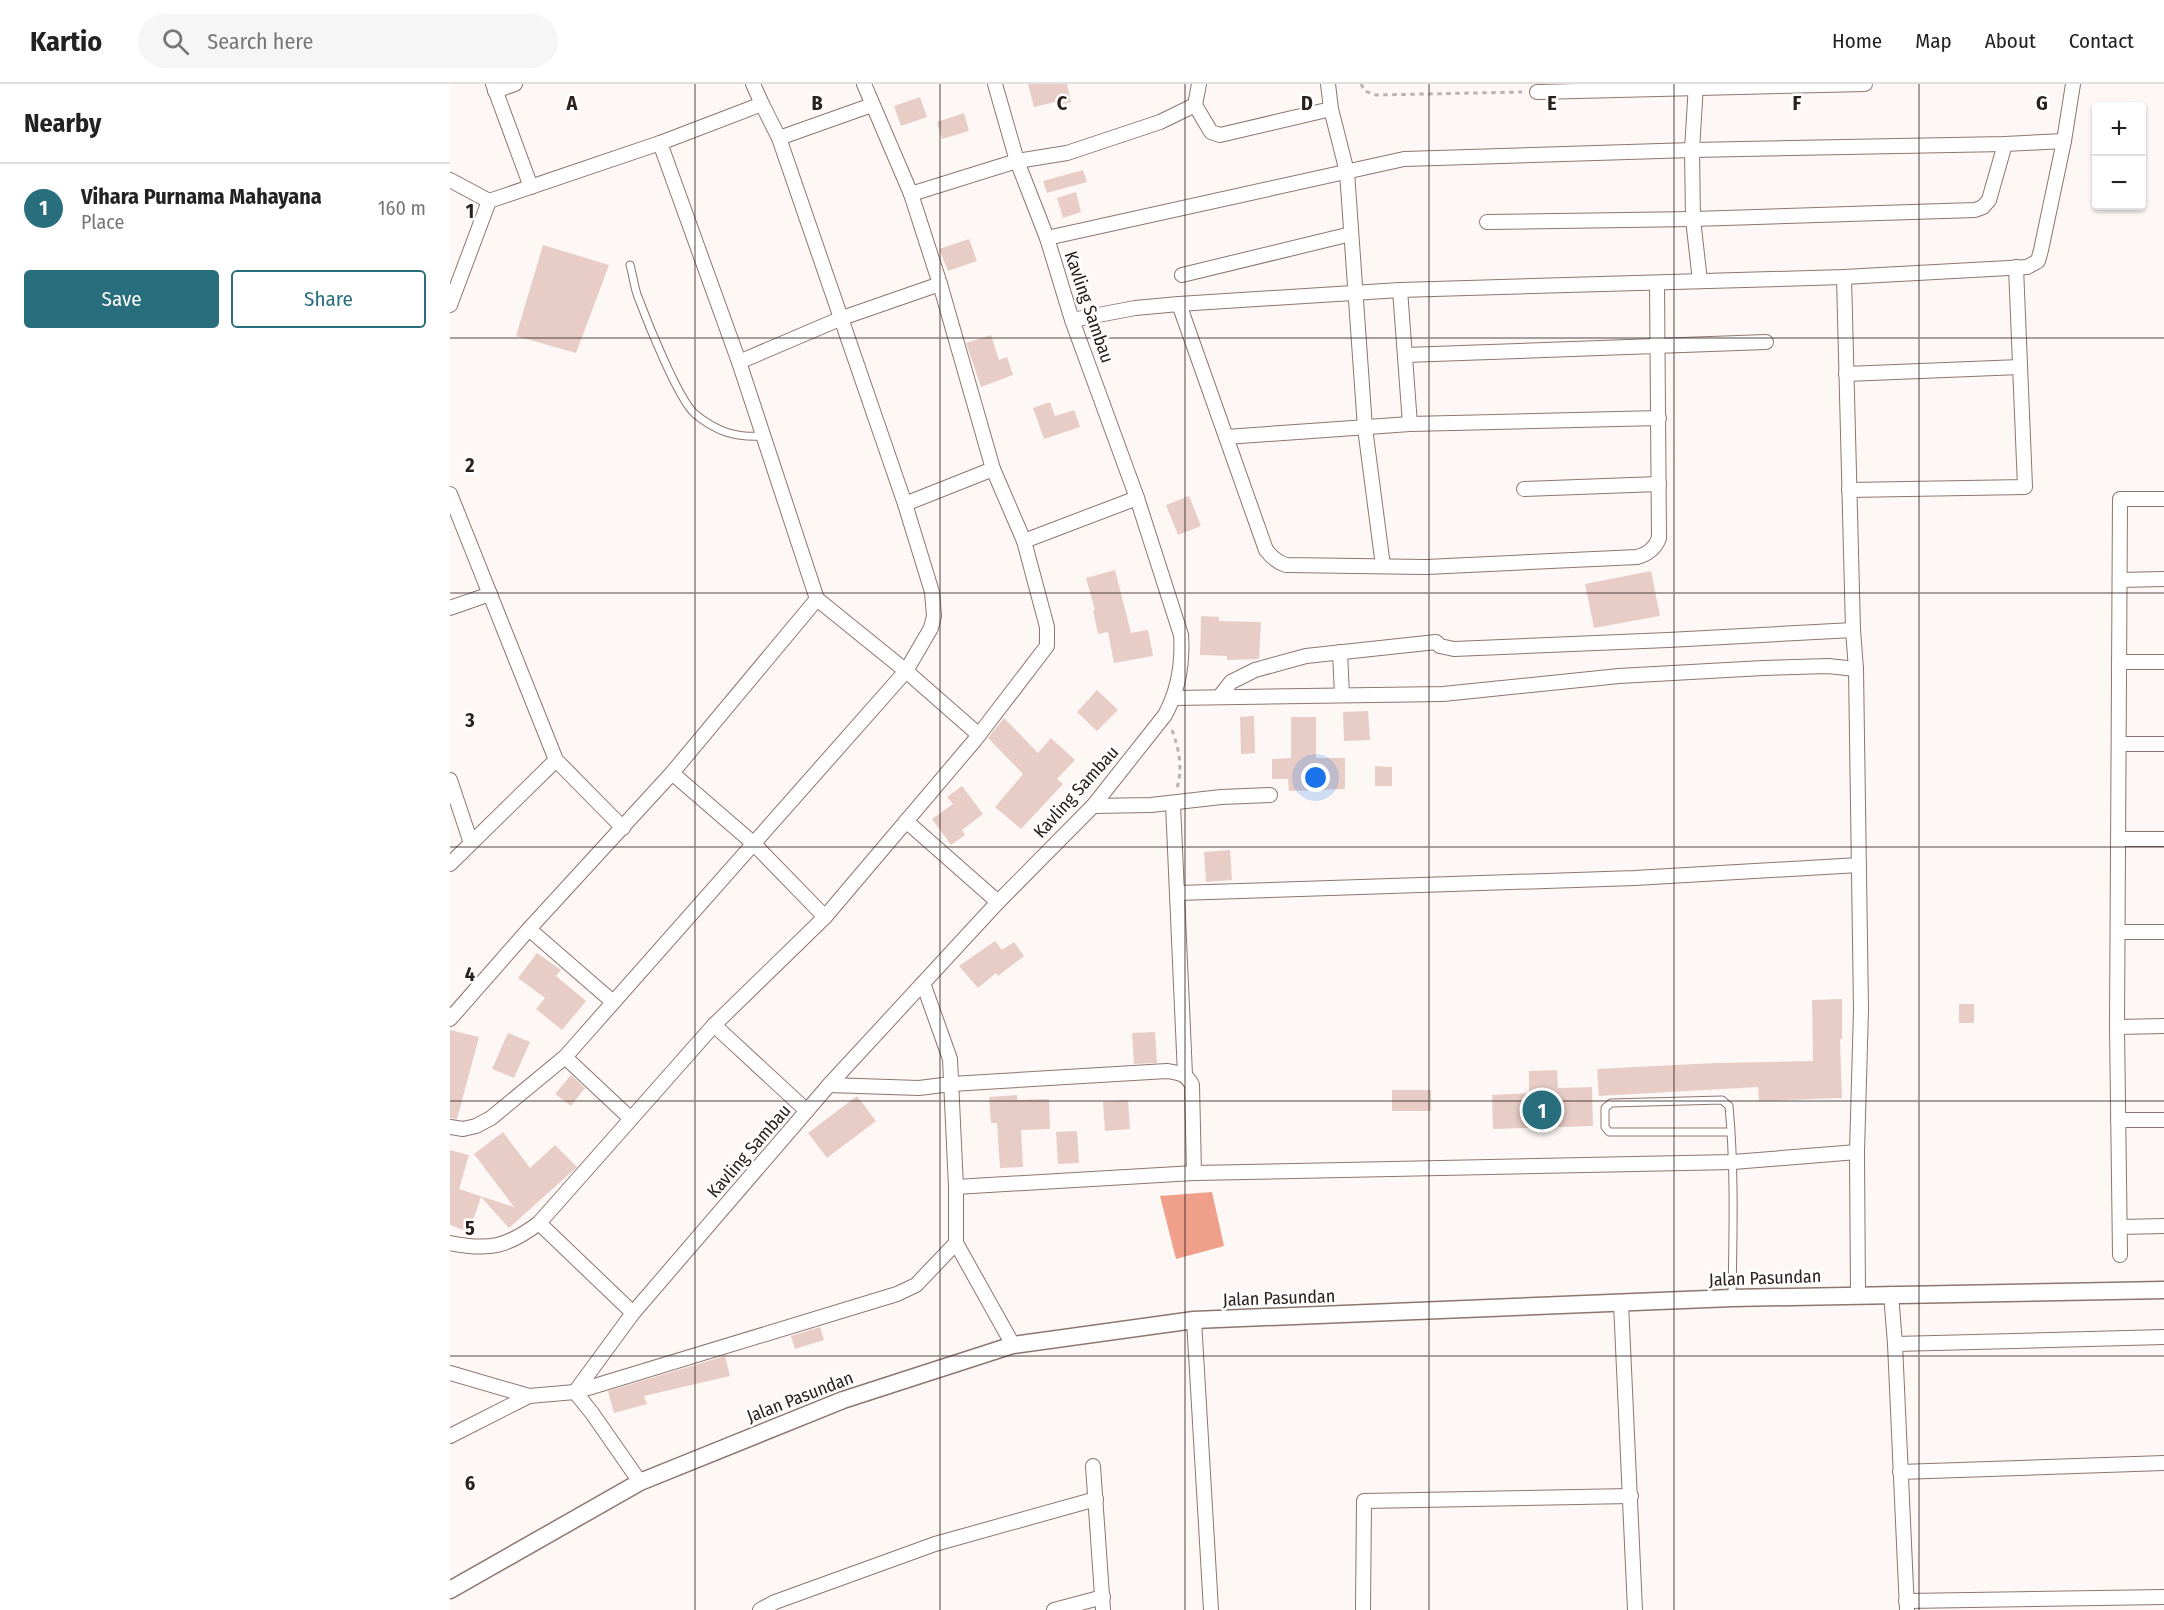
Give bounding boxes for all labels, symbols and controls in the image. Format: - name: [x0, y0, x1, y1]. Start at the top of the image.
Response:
- search box: [138, 14, 558, 68]
- text: Kartio: [30, 25, 102, 58]
- icon: search: [159, 25, 192, 58]
- text: Search here: [207, 28, 313, 55]
- text: Home: [1832, 28, 1882, 54]
- text: Map: [1915, 28, 1952, 54]
- text: About: [1985, 28, 2036, 54]
- text: Contact: [2069, 28, 2134, 54]
- text: A: [566, 91, 579, 115]
- text: B: [811, 91, 823, 115]
- text: C: [1057, 91, 1068, 115]
- text: D: [1301, 91, 1313, 115]
- text: E: [1547, 91, 1557, 115]
- text: F: [1793, 91, 1802, 115]
- text: G: [2036, 91, 2048, 115]
- map controls: [2092, 102, 2146, 210]
- button: +: [2092, 102, 2146, 156]
- text: Nearby: [24, 108, 101, 139]
- button: −: [2092, 156, 2146, 210]
- text: Vihara Purnama Mahayana: [81, 183, 322, 210]
- text: 1: [39, 196, 48, 220]
- text: 160 m: [378, 196, 426, 220]
- text: 1: [466, 199, 474, 223]
- text: Place: [81, 210, 124, 234]
- street label: Kavling Sambau: [1060, 248, 1118, 366]
- button: Save: [24, 270, 219, 328]
- button: Share: [231, 270, 426, 328]
- text: 2: [464, 453, 475, 477]
- text: 3: [464, 708, 475, 732]
- street label: Kavling Sambau: [1029, 741, 1123, 843]
- your location: [1301, 763, 1330, 792]
- text: 4: [465, 962, 475, 986]
- pin: 1: [1522, 1088, 1562, 1132]
- street label: Kavling Sambau: [702, 1100, 796, 1202]
- text: 5: [465, 1216, 475, 1240]
- street label: Jalan Pasundan: [1708, 1265, 1822, 1291]
- street label: Jalan Pasundan: [1222, 1285, 1336, 1311]
- street label: Jalan Pasundan: [744, 1367, 856, 1427]
- text: 6: [465, 1471, 475, 1495]

